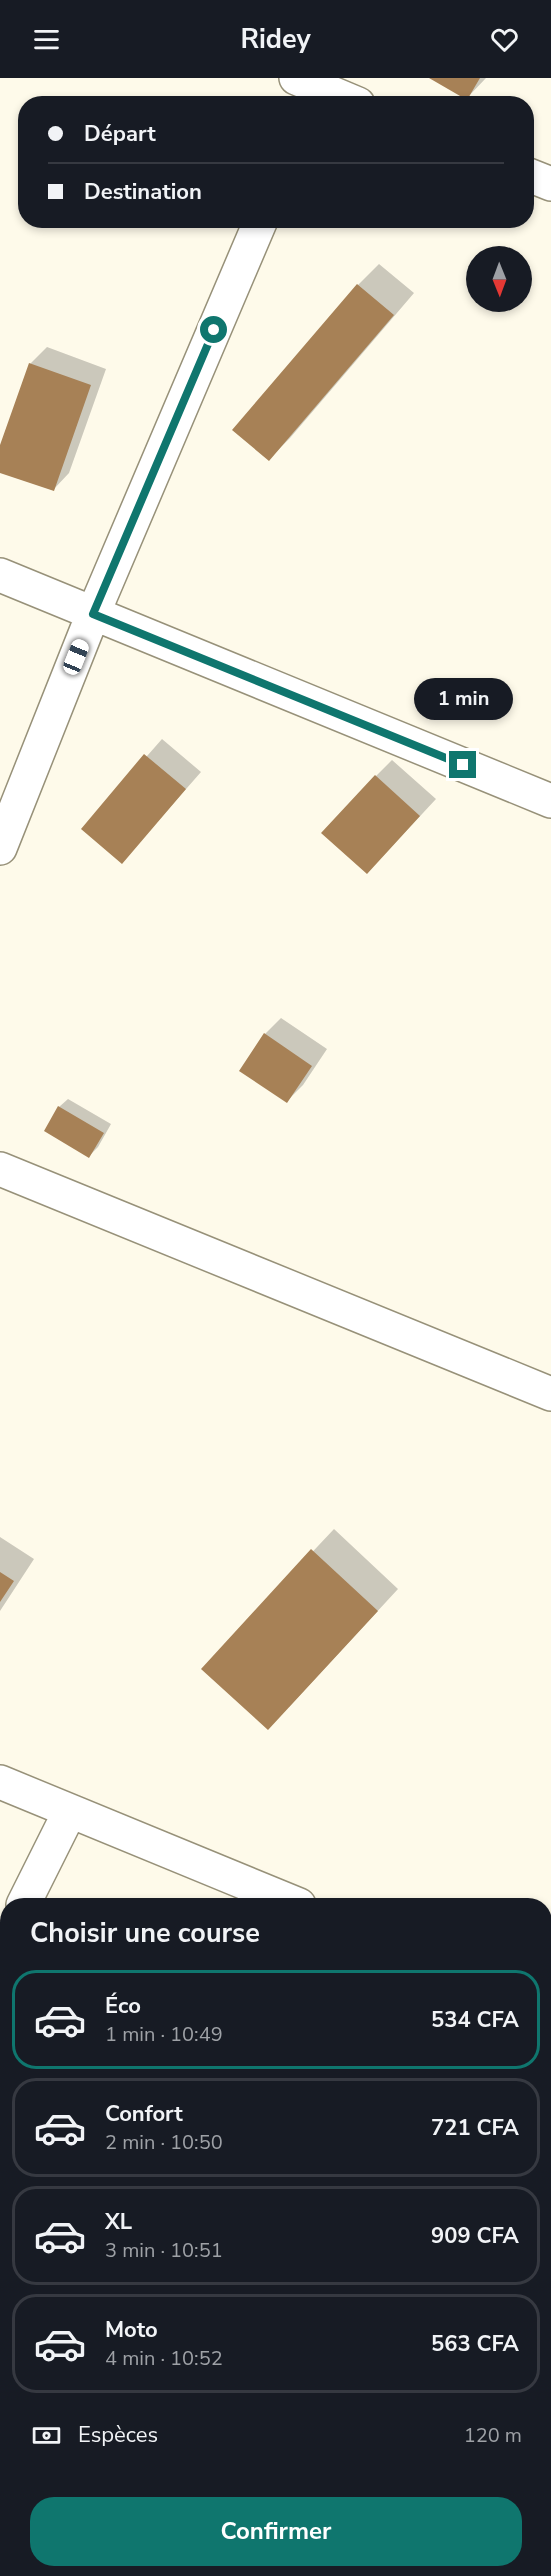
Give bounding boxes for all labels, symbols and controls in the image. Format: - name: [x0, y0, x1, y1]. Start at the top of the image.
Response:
- text: Ridey: [240, 21, 311, 58]
- icon: menu: [30, 23, 63, 56]
- icon: heart: [488, 23, 521, 56]
- text: Départ: [84, 119, 156, 149]
- text: Destination: [84, 177, 202, 207]
- north arrow: [466, 246, 532, 312]
- map controls: [466, 246, 532, 312]
- route start: [200, 316, 227, 343]
- car: [61, 637, 91, 677]
- callout: 1 min: [414, 678, 512, 720]
- text: 1 min: [438, 685, 489, 712]
- route end: [449, 751, 476, 778]
- text: Choisir une course: [30, 1915, 260, 1952]
- text: Éco: [105, 1991, 141, 2021]
- icon: car: [33, 1993, 87, 2047]
- text: 534 CFA: [431, 2005, 519, 2035]
- text: 1 min · 10:49: [105, 2021, 223, 2048]
- text: Confort: [105, 2099, 183, 2129]
- icon: car: [33, 2101, 87, 2155]
- text: 721 CFA: [431, 2113, 519, 2143]
- text: 2 min · 10:50: [105, 2129, 223, 2156]
- text: XL: [105, 2207, 132, 2237]
- icon: car: [33, 2209, 87, 2263]
- text: 909 CFA: [431, 2221, 519, 2251]
- text: 3 min · 10:51: [105, 2237, 223, 2264]
- text: Moto: [105, 2315, 158, 2345]
- icon: car: [33, 2317, 87, 2371]
- text: 563 CFA: [431, 2329, 519, 2359]
- text: 4 min · 10:52: [105, 2345, 223, 2372]
- icon: cash: [30, 2419, 63, 2452]
- text: Espèces: [78, 2420, 158, 2450]
- text: 120 m: [464, 2422, 522, 2449]
- button: Confirmer: [30, 2497, 522, 2566]

